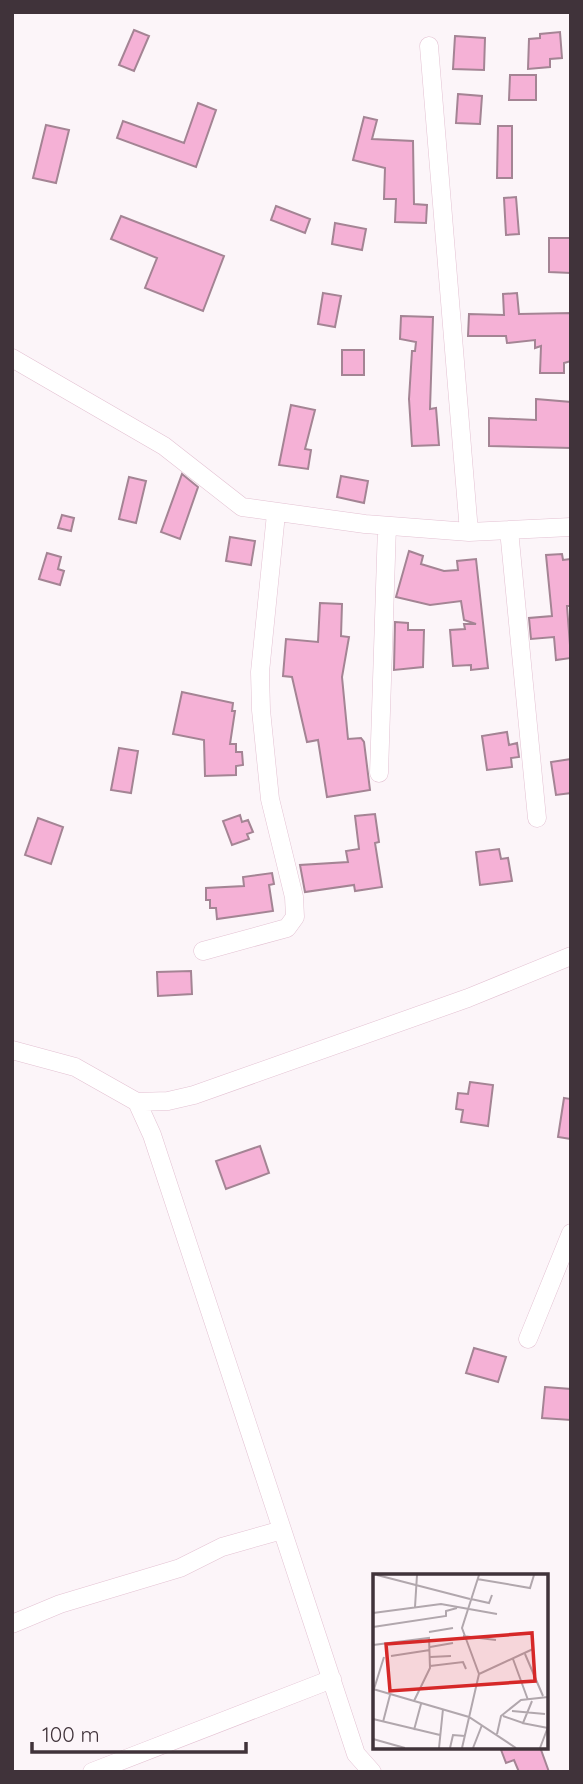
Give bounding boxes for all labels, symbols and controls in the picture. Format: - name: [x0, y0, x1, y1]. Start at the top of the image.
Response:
- inset map: [373, 1574, 548, 1749]
- scale bar: [32, 1710, 245, 1754]
- text: 100 m: [42, 1721, 100, 1747]

